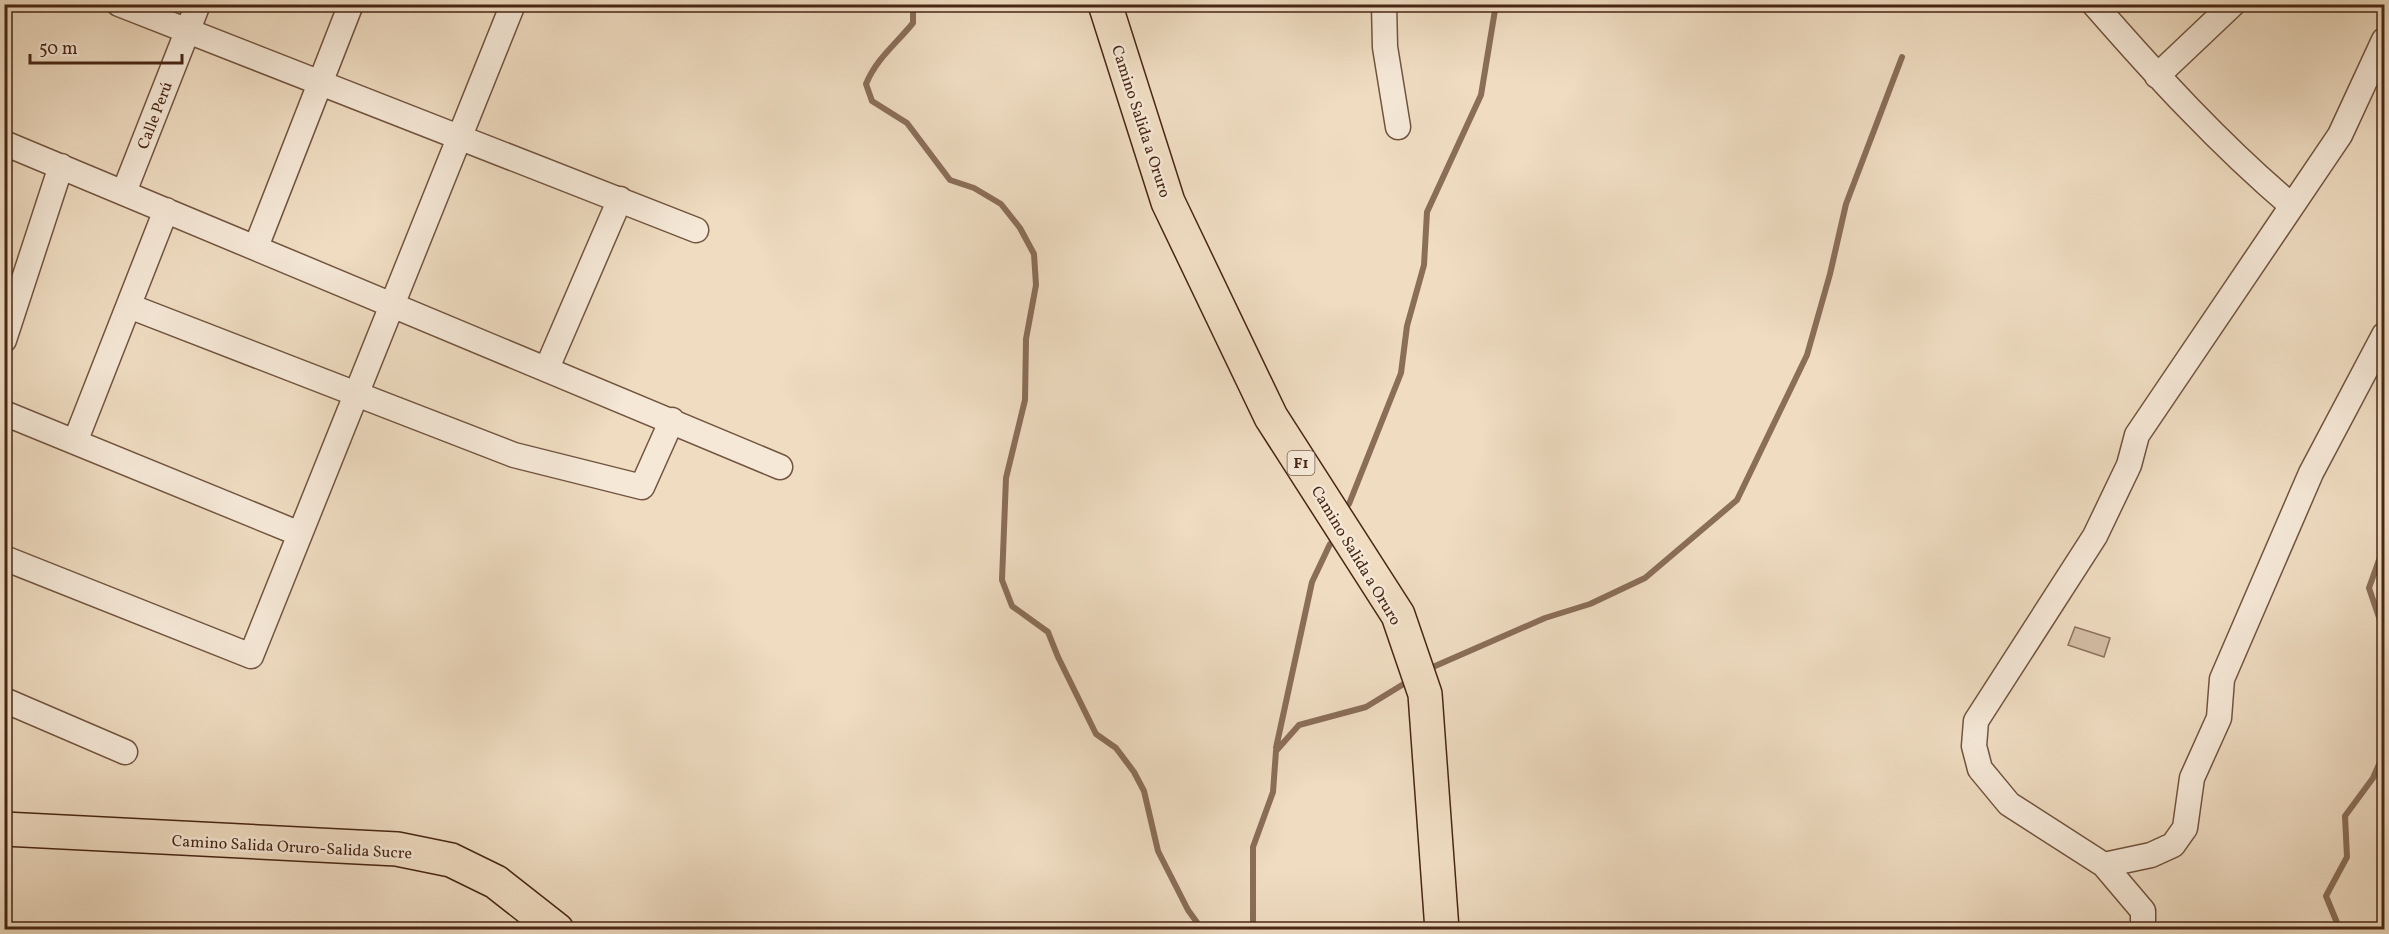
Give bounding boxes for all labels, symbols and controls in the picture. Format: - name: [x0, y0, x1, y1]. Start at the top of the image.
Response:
- scale bar: [30, 27, 182, 65]
- text: 50 m: [39, 37, 78, 62]
- street label: Camino Salida a Oruro: [1105, 43, 1175, 201]
- street label: Calle Perú: [133, 79, 179, 153]
- road number: F1: [1288, 451, 1314, 475]
- street label: Camino Salida a Oruro: [1305, 482, 1406, 630]
- street label: Camino Salida Oruro-Salida Sucre: [171, 831, 413, 865]

